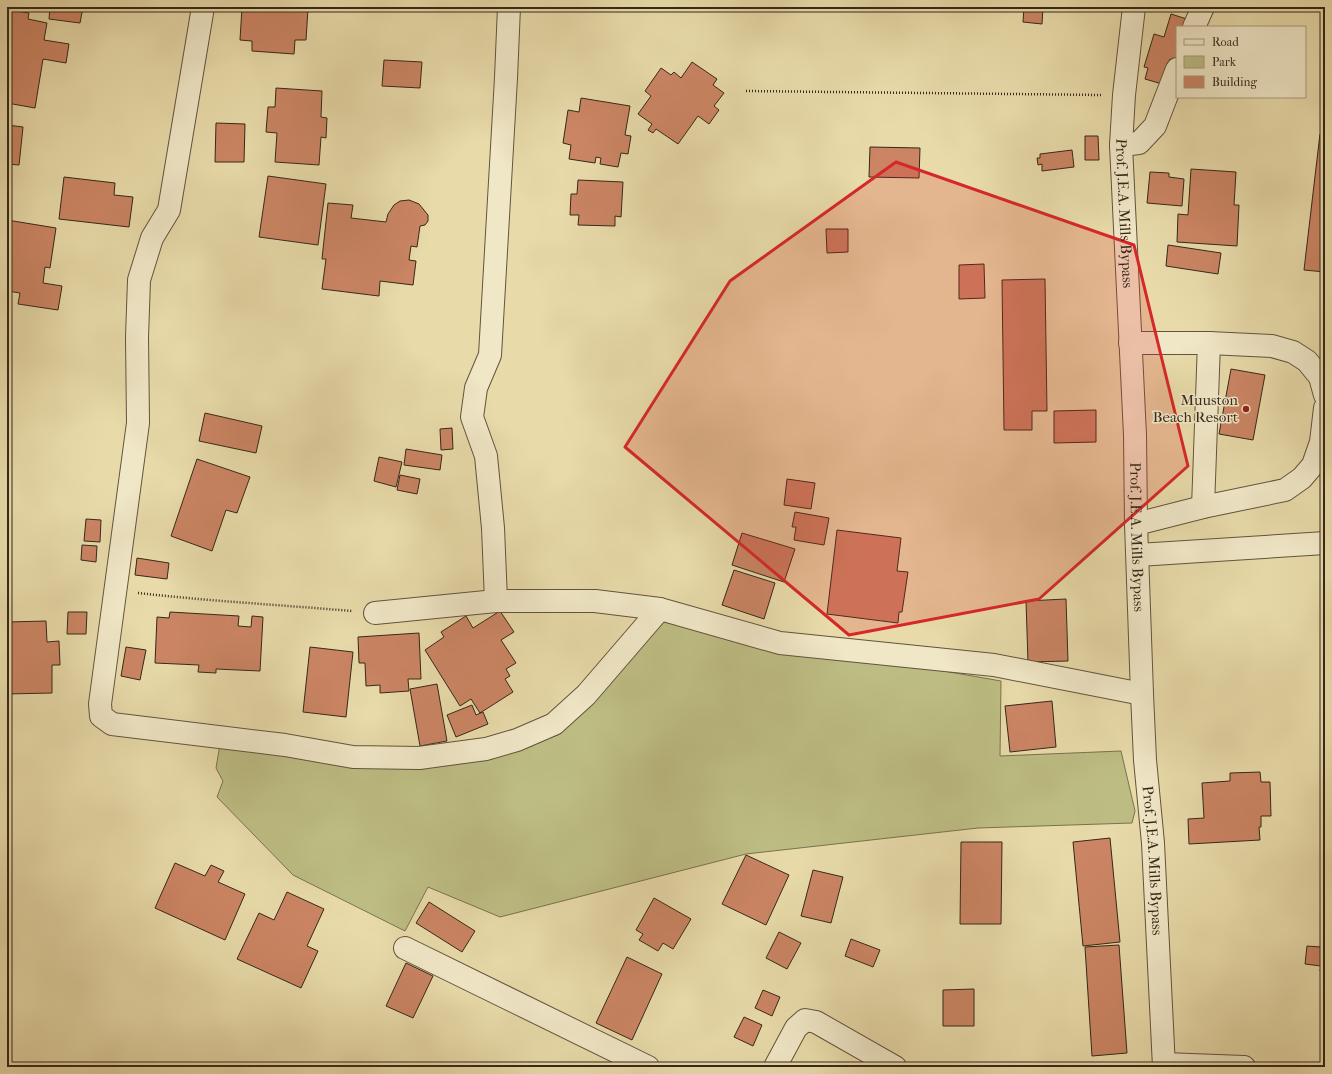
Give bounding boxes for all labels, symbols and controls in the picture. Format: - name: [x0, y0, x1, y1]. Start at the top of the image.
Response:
- legend: [1176, 26, 1306, 98]
- text: Road: [1212, 35, 1239, 49]
- text: Park: [1212, 55, 1237, 69]
- text: Building: [1212, 75, 1257, 89]
- street label: Prof. J.E.A. Mills Bypass: [1112, 138, 1137, 289]
- place label: Muuston Beach Resort: [1153, 391, 1239, 426]
- marker: Muuston Beach Resort: [1241, 404, 1251, 414]
- street label: Prof. J.E.A. Mills Bypass: [1126, 462, 1148, 613]
- street label: Prof. J.E.A. Mills Bypass: [1139, 785, 1167, 936]

